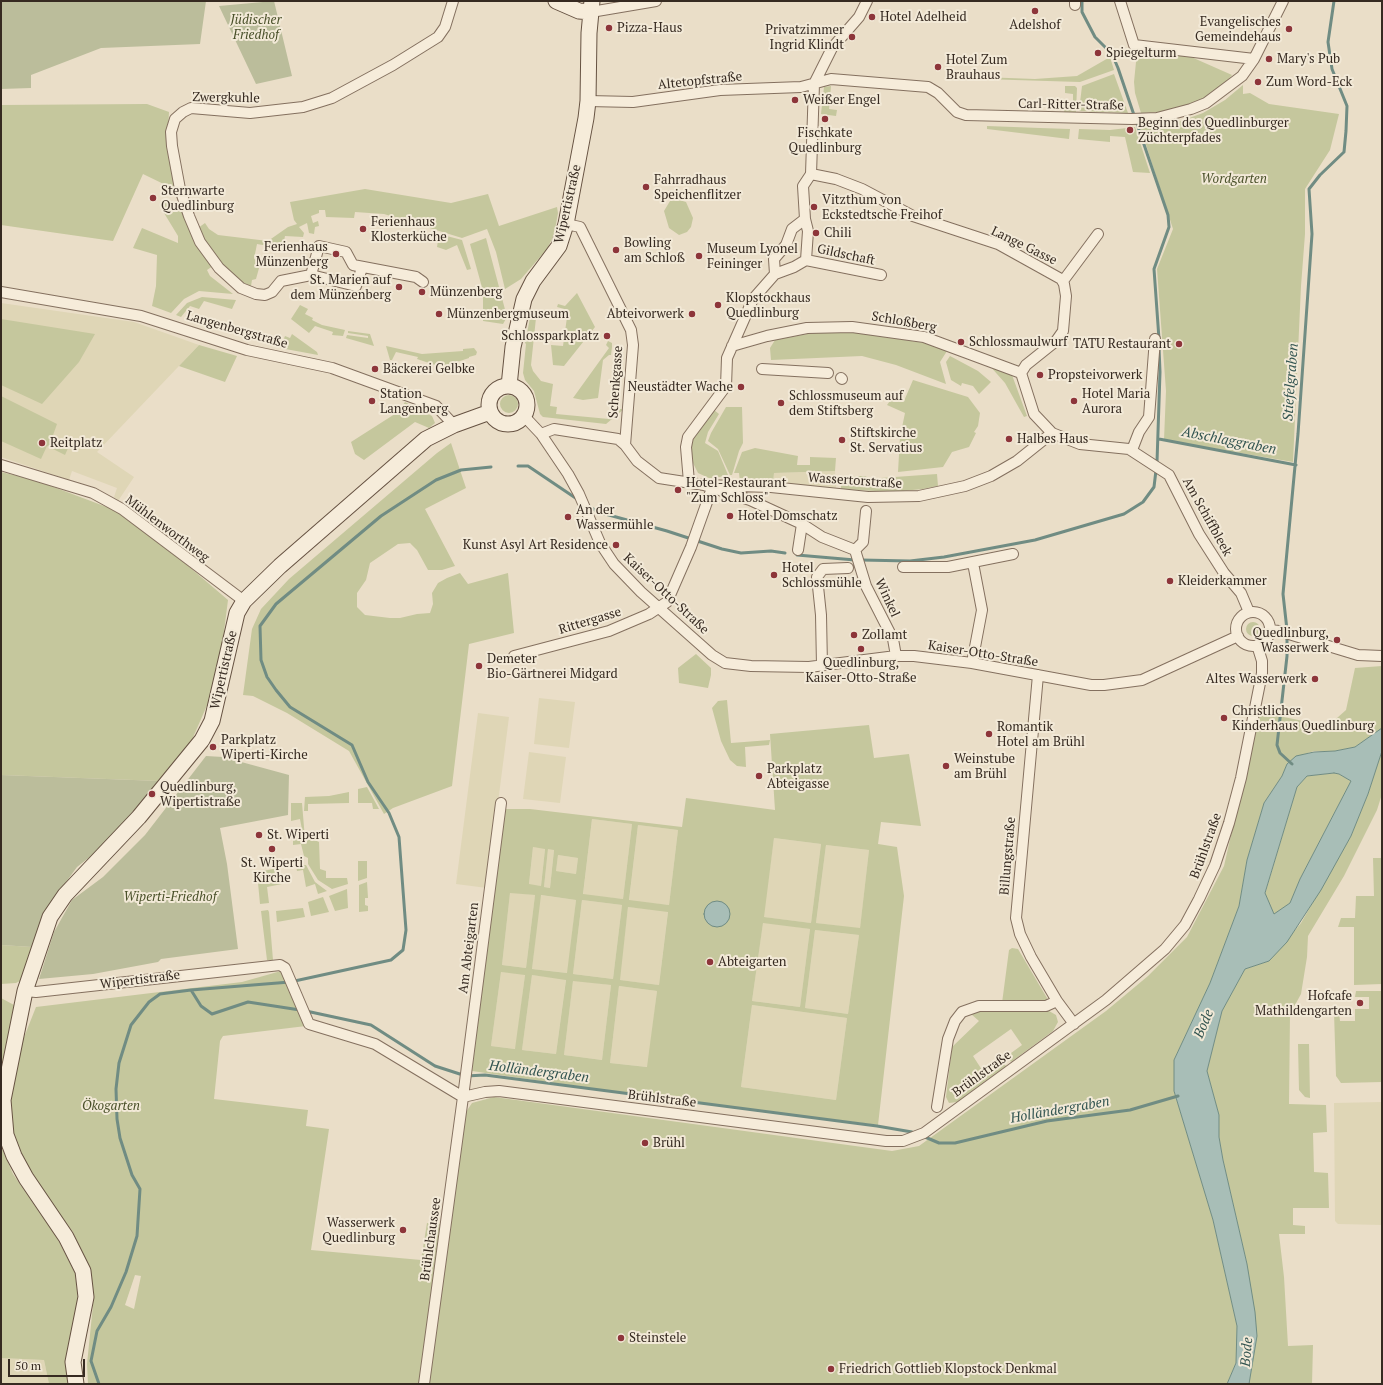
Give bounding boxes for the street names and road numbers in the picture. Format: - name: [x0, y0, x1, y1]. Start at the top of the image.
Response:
- street label: Altetopfstraße: [657, 69, 743, 93]
- street label: Zwergkuhle: [192, 90, 260, 106]
- street label: Carl-Ritter-Straße: [1018, 96, 1124, 114]
- street label: Wipertistraße: [551, 163, 585, 245]
- street label: Lange Gasse: [989, 223, 1059, 269]
- street label: Gildschaft: [816, 241, 876, 269]
- street label: Langenbergstraße: [184, 308, 290, 352]
- street label: Schloßberg: [870, 309, 938, 335]
- street label: Schenkgasse: [606, 345, 626, 419]
- street label: Wassertorstraße: [807, 470, 903, 492]
- street label: Am Schiffbleek: [1179, 475, 1235, 559]
- street label: Mühlenworthweg: [122, 492, 212, 566]
- street label: Kaiser-Otto-Straße: [620, 550, 712, 638]
- street label: Winkel: [871, 576, 903, 620]
- street label: Rittergasse: [557, 604, 623, 638]
- street label: Wipertistraße: [207, 629, 241, 711]
- street label: Kaiser-Otto-Straße: [927, 638, 1039, 670]
- street label: Brühlstraße: [1187, 811, 1225, 881]
- street label: Billungstraße: [997, 816, 1019, 896]
- street label: Am Abteigarten: [456, 901, 482, 995]
- street label: Wipertistraße: [99, 967, 181, 993]
- street label: Brühlstraße: [950, 1047, 1014, 1101]
- street label: Brühlstraße: [627, 1087, 697, 1111]
- street label: Brühlchaussee: [417, 1196, 445, 1282]

